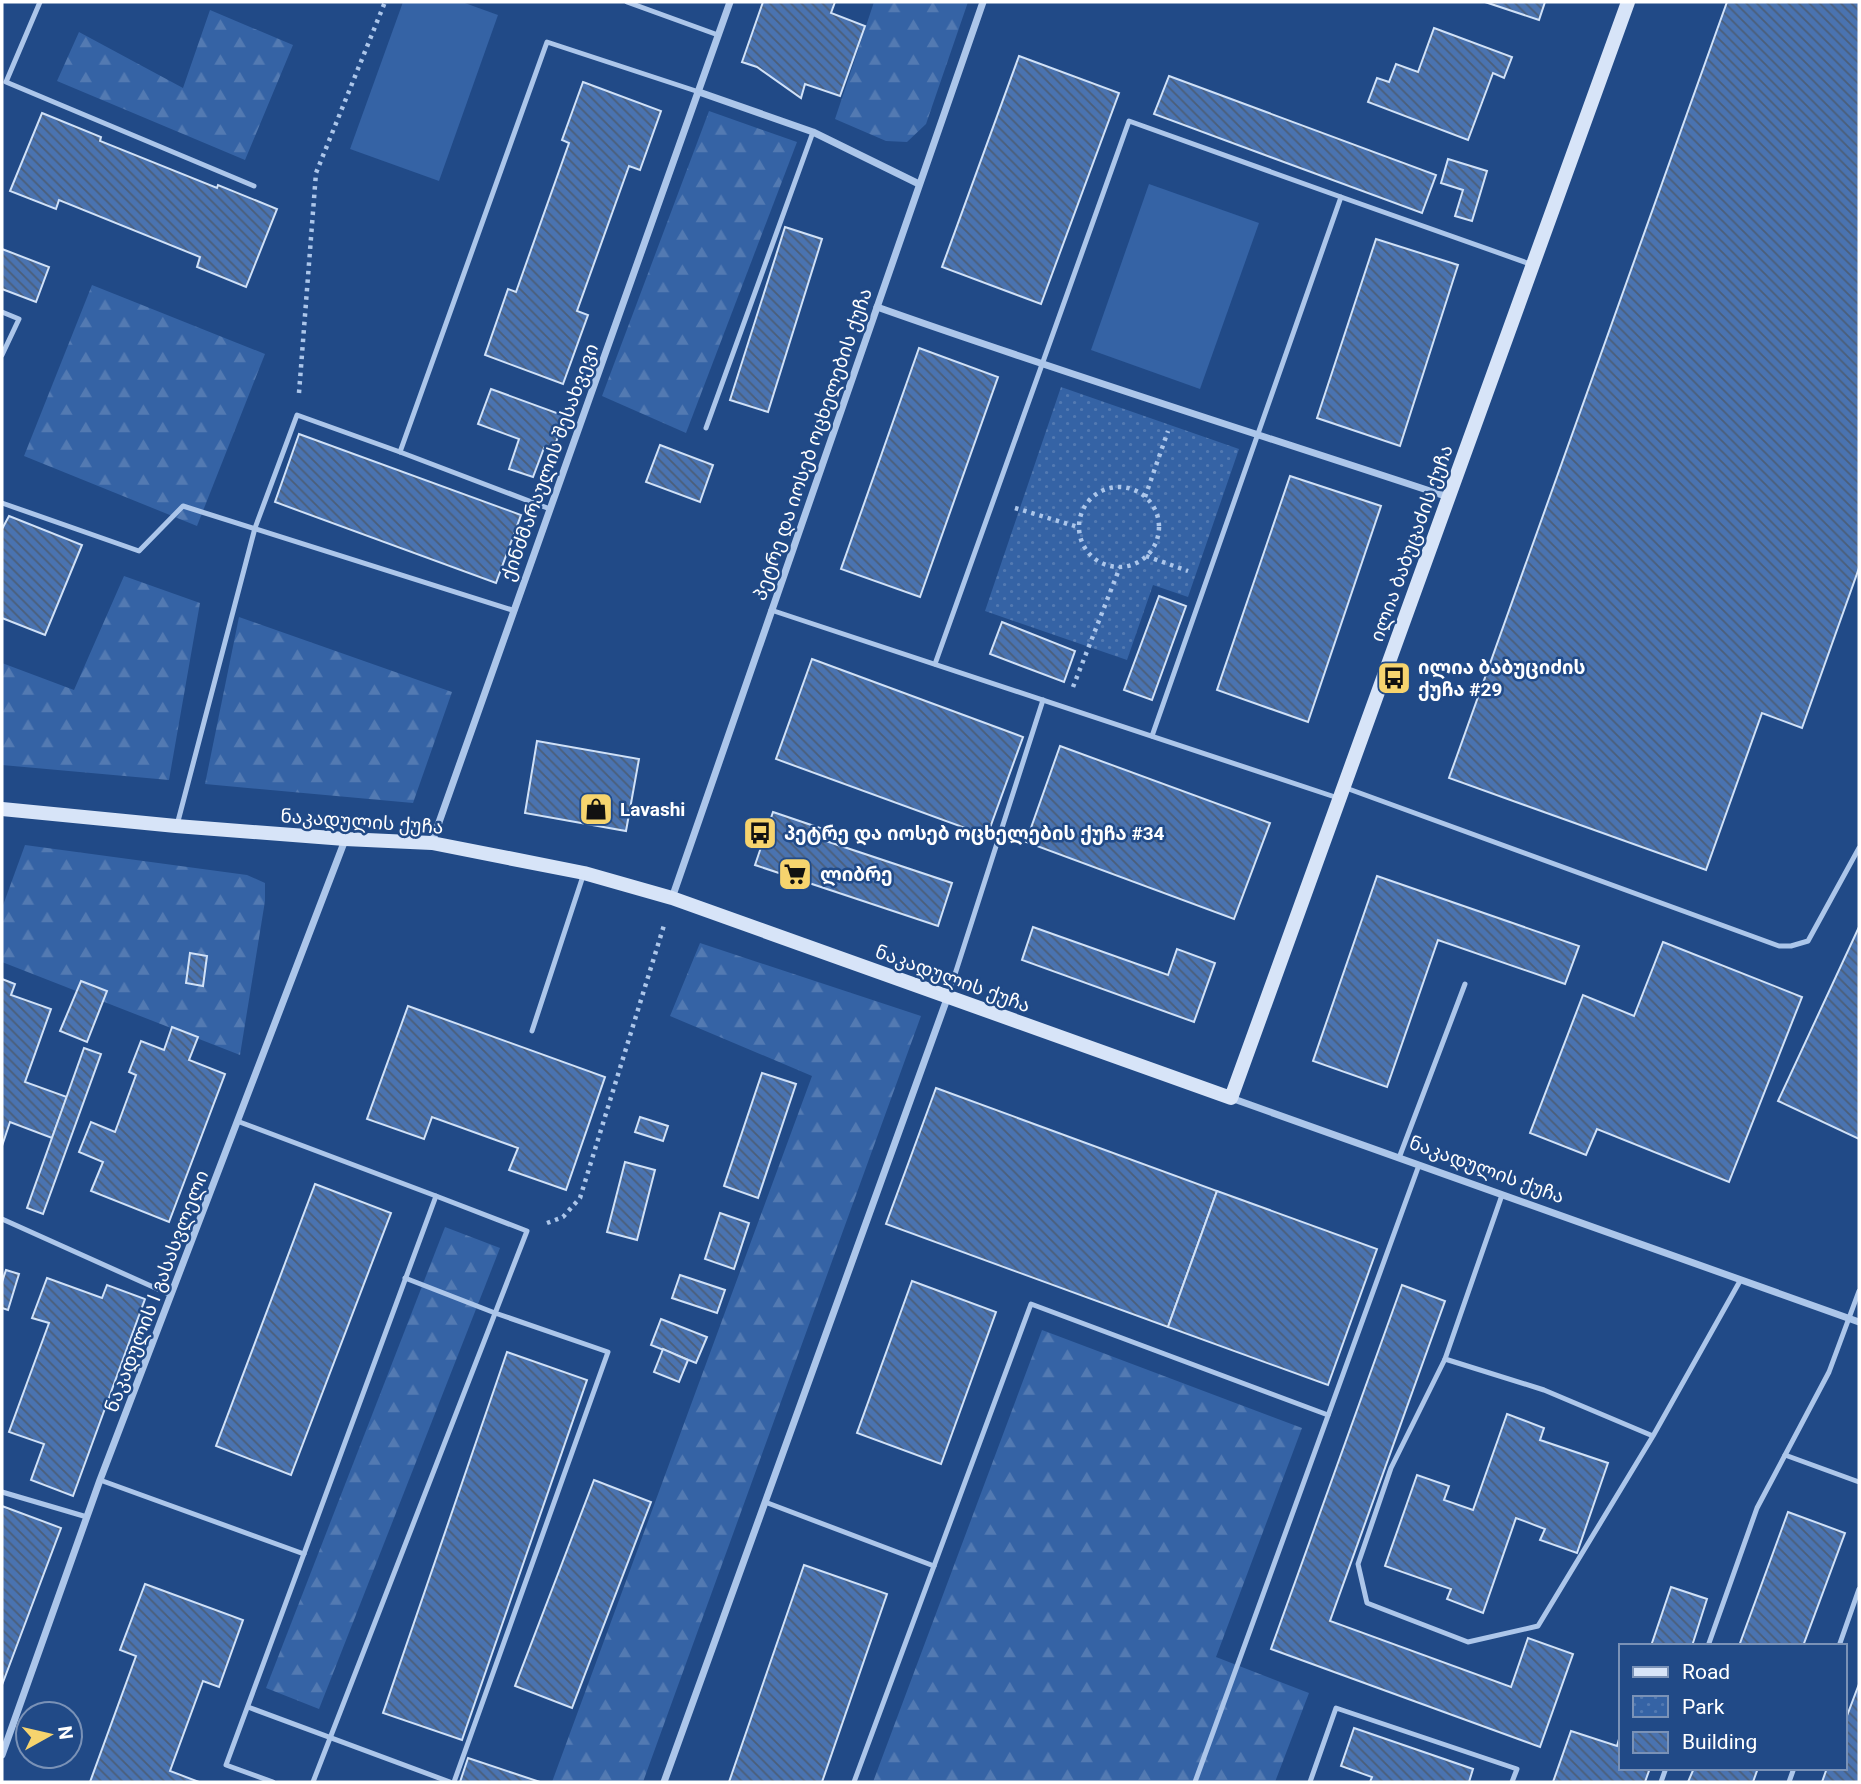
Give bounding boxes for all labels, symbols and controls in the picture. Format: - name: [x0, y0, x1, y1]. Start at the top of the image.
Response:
- street label: პეტრე და იოსებ ოცხელების ქუჩა: [748, 285, 878, 604]
- street label: ქინძმარაულის შესახვევი: [496, 340, 604, 584]
- street label: ილია ბაბუცაძის ქუჩა: [1365, 442, 1459, 645]
- place label: ილია ბაბუციძის ქუჩა #29: [1418, 656, 1586, 701]
- bus stop icon: ილია ბაბუციძის ქუჩა #29: [1375, 659, 1413, 697]
- shop icon: Lavashi: [577, 790, 615, 828]
- place label: Lavashi: [620, 798, 685, 821]
- street label: ნაკადულის ქუჩა: [280, 804, 444, 840]
- bus stop icon: პეტრე და იოსებ ოცხელების ქუჩა #34: [741, 814, 779, 852]
- place label: პეტრე და იოსებ ოცხელების ქუჩა #34: [784, 822, 1165, 846]
- supermarket icon: ლიბრე: [776, 855, 814, 893]
- place label: ლიბრე: [820, 863, 893, 886]
- street label: ნაკადულის ქუჩა: [872, 940, 1034, 1018]
- street label: ნაკადულის ქუჩა: [1406, 1131, 1568, 1209]
- street label: ნაკადულის I გასასვლელი: [100, 1167, 214, 1416]
- legend: [1619, 1644, 1847, 1770]
- text: Road: [1682, 1660, 1730, 1684]
- text: Park: [1682, 1695, 1725, 1719]
- north arrow: [14, 1700, 84, 1770]
- text: N: [53, 1724, 78, 1741]
- text: Building: [1682, 1730, 1757, 1754]

